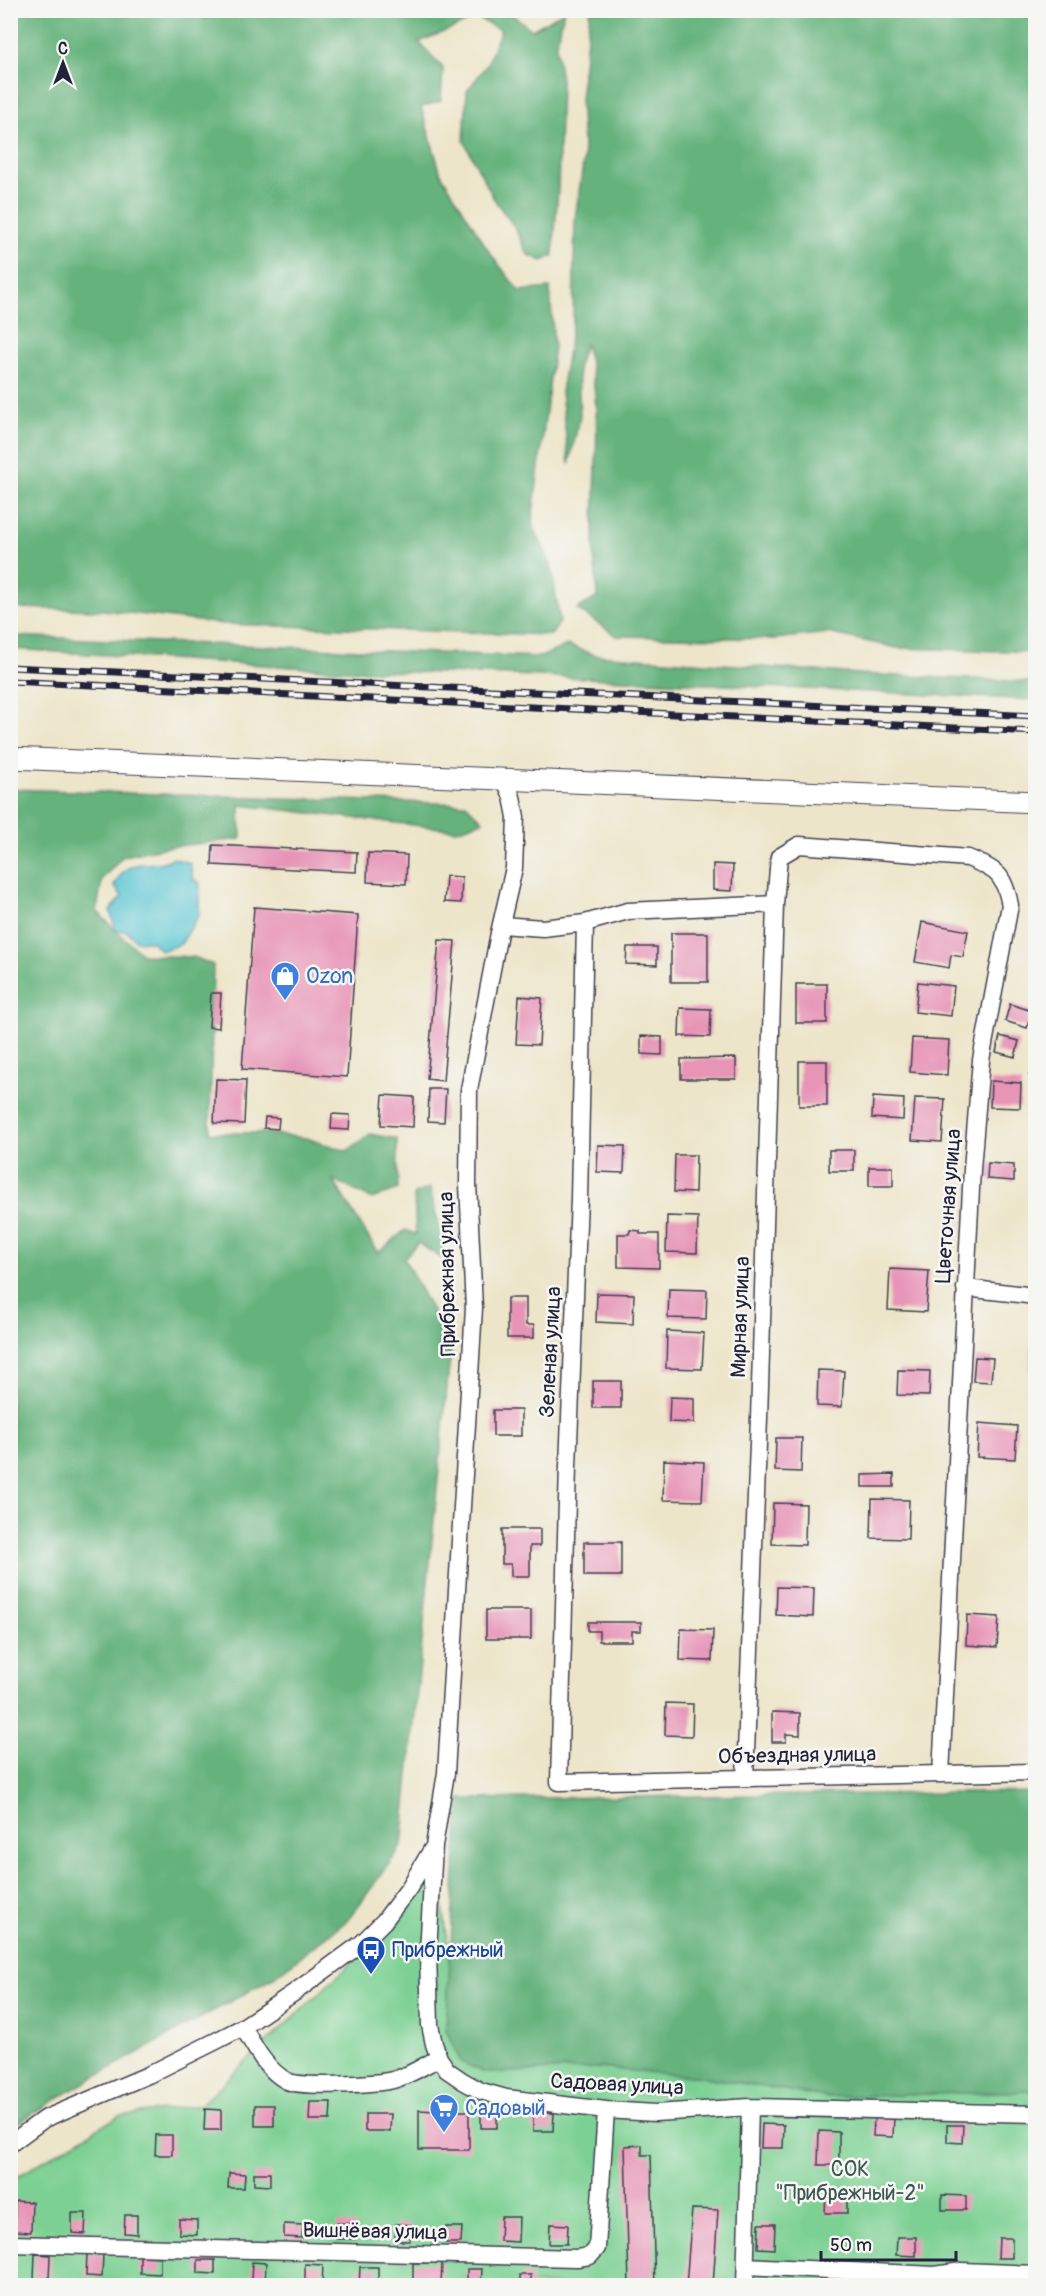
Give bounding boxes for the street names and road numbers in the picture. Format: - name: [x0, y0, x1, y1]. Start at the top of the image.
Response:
- street label: Цветочная улица: [930, 1128, 967, 1284]
- street label: Прибрежная улица: [433, 1191, 462, 1357]
- street label: Мирная улица: [725, 1256, 756, 1378]
- street label: Зеленая улица: [534, 1286, 567, 1418]
- street label: Объездная улица: [718, 1741, 876, 1770]
- street label: Садовая улица: [550, 2068, 684, 2101]
- street label: Вишнёвая улица: [302, 2217, 448, 2246]

